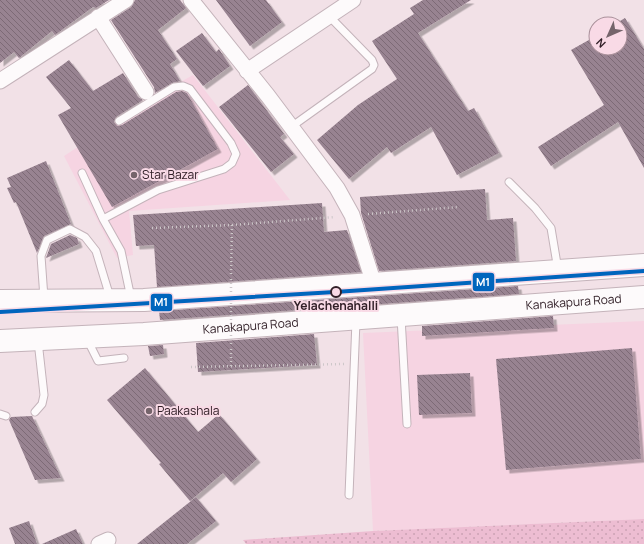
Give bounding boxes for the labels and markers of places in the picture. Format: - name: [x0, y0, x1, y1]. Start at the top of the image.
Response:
- place label: Star Bazar: [142, 166, 199, 183]
- marker: Star Bazar: [129, 170, 139, 180]
- marker: Yelachenahalli: [330, 286, 342, 298]
- place label: Yelachenahalli: [294, 297, 378, 314]
- place label: Paakashala: [157, 402, 219, 419]
- marker: Paakashala: [144, 406, 154, 416]

